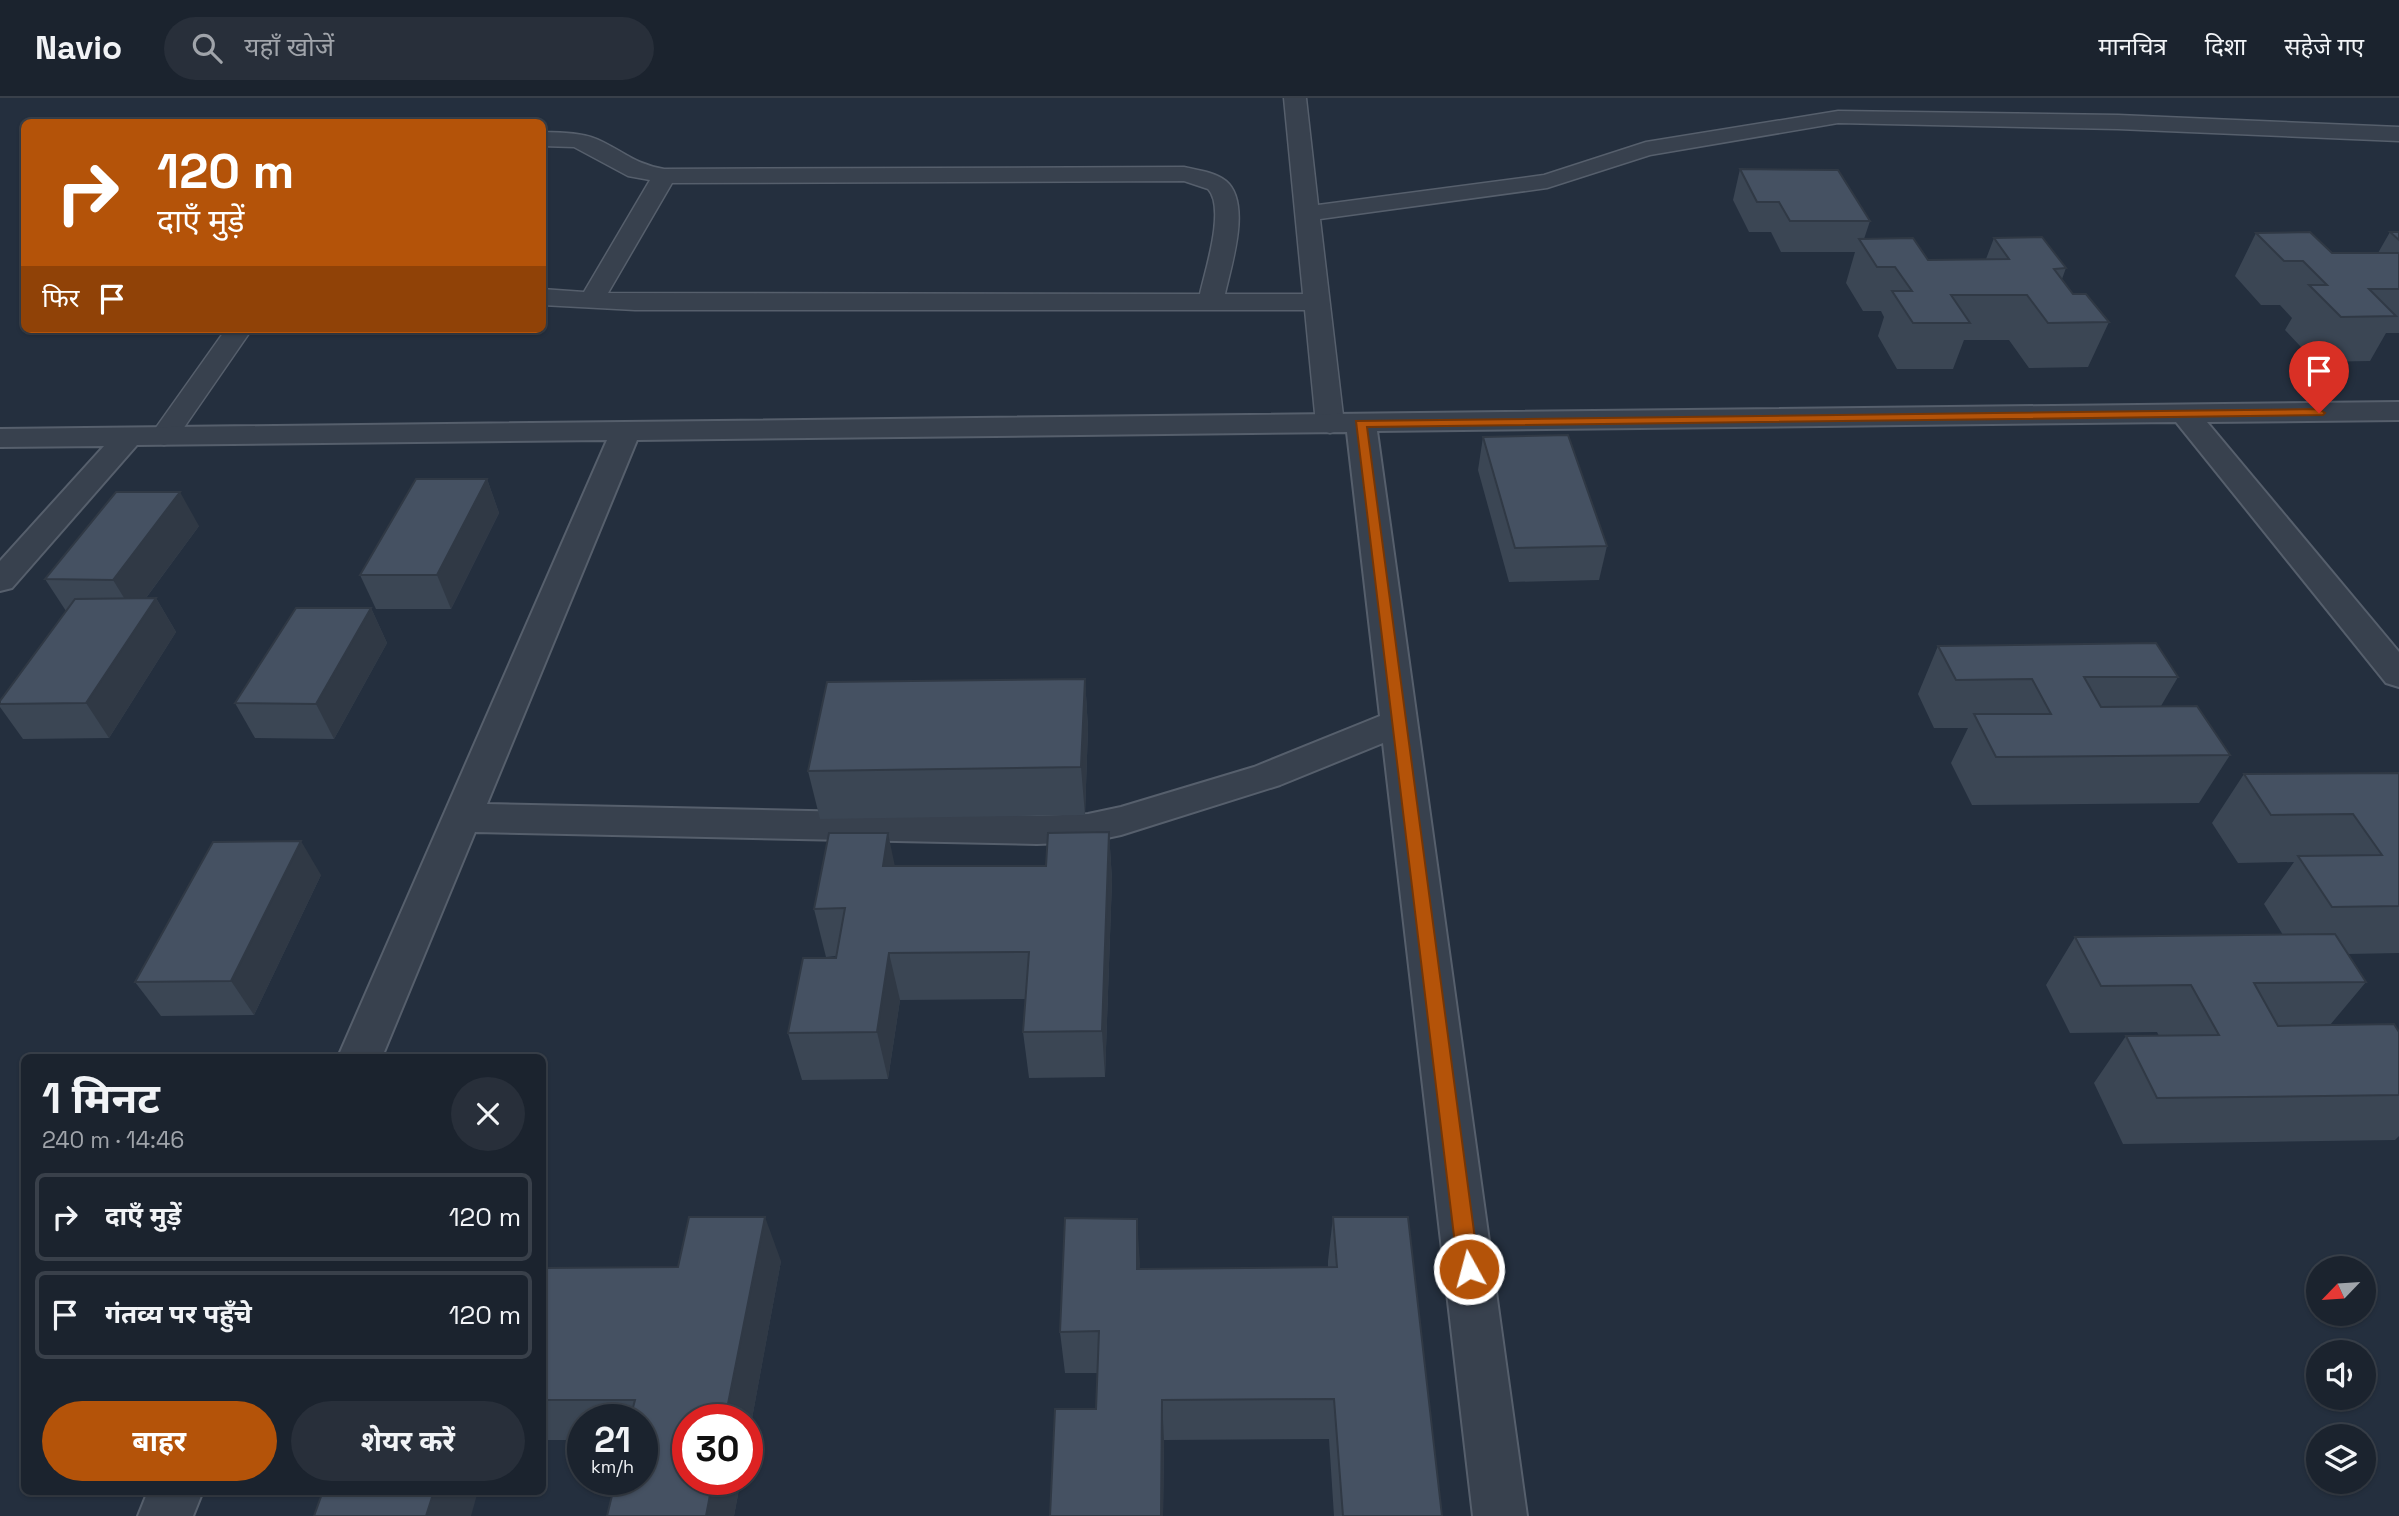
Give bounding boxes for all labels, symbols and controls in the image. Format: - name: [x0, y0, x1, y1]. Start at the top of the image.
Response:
- search box: [164, 17, 654, 80]
- text: Navio: [35, 27, 122, 69]
- icon: search: [188, 29, 226, 67]
- text: यहाँ खोजें: [244, 30, 334, 64]
- text: मानचित्र: [2098, 31, 2167, 62]
- text: दिशा: [2205, 31, 2246, 62]
- text: सहेजे गए: [2284, 31, 2364, 62]
- text: 120 m: [157, 140, 294, 202]
- icon: right: [42, 147, 133, 238]
- text: दाएँ मुड़ें: [157, 201, 244, 241]
- icon: arrive: [93, 280, 131, 318]
- text: फिर: [42, 281, 79, 315]
- pin: [2289, 341, 2349, 413]
- icon: arrive: [2300, 352, 2338, 390]
- text: 1 मिनट: [42, 1072, 160, 1125]
- button: close: [451, 1077, 525, 1151]
- text: 240 m · 14:46: [42, 1125, 184, 1155]
- icon: right: [46, 1198, 84, 1236]
- text: दाएँ मुड़ें: [105, 1199, 181, 1233]
- text: 120 m: [449, 1200, 521, 1234]
- position arrow: [1432, 1232, 1506, 1306]
- north arrow: [2306, 1256, 2376, 1326]
- map controls: [2306, 1256, 2376, 1494]
- icon: arrive: [46, 1296, 84, 1334]
- text: गंतव्य पर पहुँचे: [105, 1297, 252, 1331]
- text: 120 m: [449, 1298, 521, 1332]
- button: sound: [2306, 1340, 2376, 1410]
- button: बाहर: [42, 1401, 277, 1481]
- button: शेयर करें: [291, 1401, 525, 1481]
- speed limit sign: 30: [672, 1404, 763, 1495]
- text: 21: [594, 1418, 631, 1462]
- button: layers: [2306, 1424, 2376, 1494]
- text: km/h: [591, 1455, 634, 1478]

